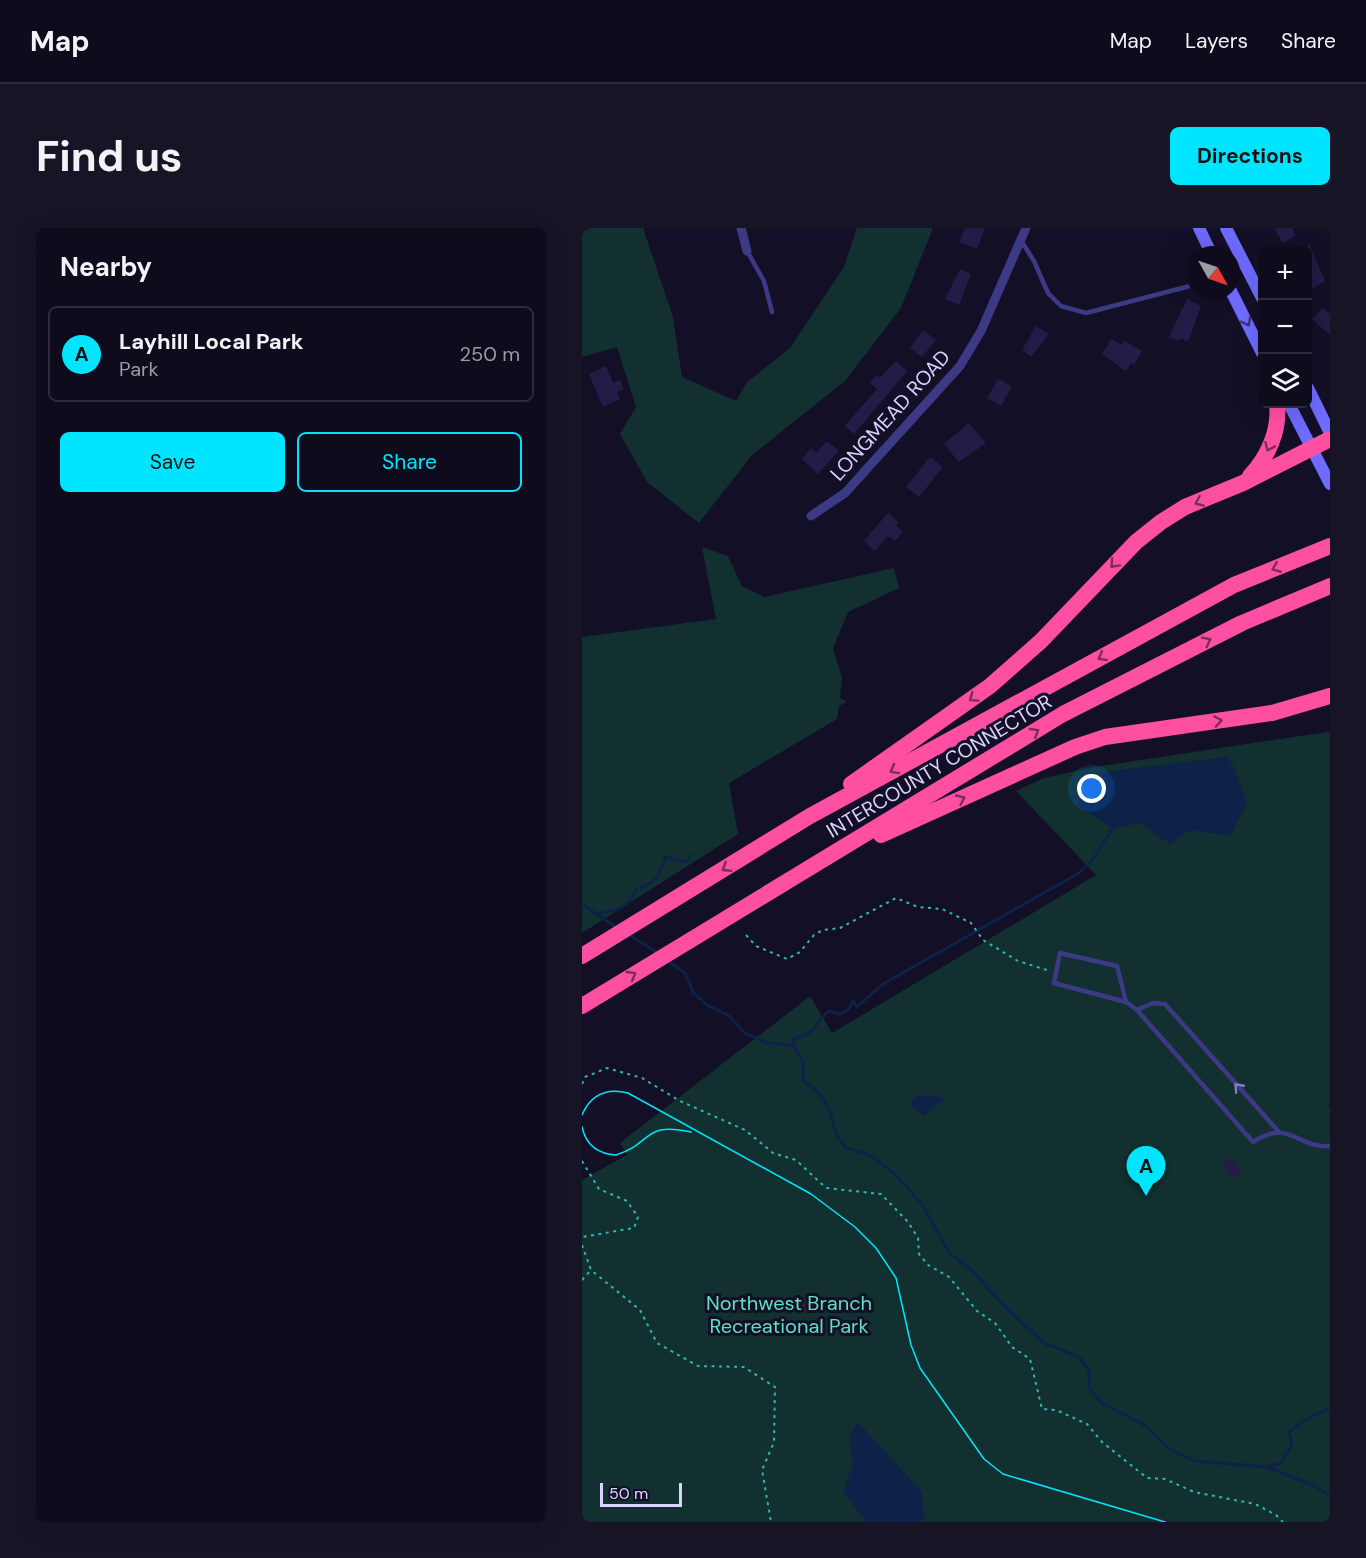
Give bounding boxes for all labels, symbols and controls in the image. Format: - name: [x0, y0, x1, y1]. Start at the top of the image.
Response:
- text: Map: [30, 23, 90, 60]
- text: Map: [1110, 27, 1152, 55]
- text: Layers: [1185, 27, 1248, 55]
- text: Share: [1281, 27, 1336, 55]
- button: Directions: [1170, 127, 1330, 185]
- text: Find us: [36, 129, 182, 184]
- north arrow: [1186, 246, 1240, 300]
- map controls: [1258, 246, 1312, 408]
- button: +: [1258, 246, 1312, 300]
- text: Nearby: [60, 250, 152, 284]
- button: −: [1258, 300, 1312, 354]
- one-way arrow: [1239, 316, 1251, 327]
- text: Layhill Local Park: [119, 327, 303, 356]
- text: A: [74, 341, 89, 367]
- text: 250 m: [459, 341, 520, 367]
- street label: LONGMEAD ROAD: [824, 344, 956, 486]
- button: layers: [1258, 354, 1312, 408]
- text: Park: [119, 356, 159, 382]
- button: Save: [60, 432, 285, 492]
- button: Share: [297, 432, 522, 492]
- one-way arrow: [1264, 440, 1276, 451]
- one-way arrow: [1194, 495, 1205, 507]
- one-way arrow: [1111, 557, 1122, 568]
- one-way arrow: [1271, 561, 1282, 573]
- one-way arrow: [1201, 637, 1212, 648]
- one-way arrow: [1098, 650, 1108, 661]
- street label: INTERCOUNTY CONNECTOR: [822, 688, 1056, 844]
- one-way arrow: [968, 691, 979, 702]
- one-way arrow: [1214, 716, 1223, 728]
- one-way arrow: [1029, 727, 1039, 739]
- one-way arrow: [890, 763, 900, 774]
- your location: [1077, 774, 1106, 803]
- one-way arrow: [954, 794, 965, 806]
- one-way arrow: [722, 860, 732, 872]
- one-way arrow: [626, 971, 636, 983]
- one-way arrow: [1235, 1083, 1246, 1094]
- pin: A: [1126, 1146, 1166, 1196]
- park label: Northwest Branch Recreational Park: [706, 1290, 872, 1339]
- scale bar: [600, 1480, 682, 1508]
- text: 50 m: [609, 1483, 648, 1504]

